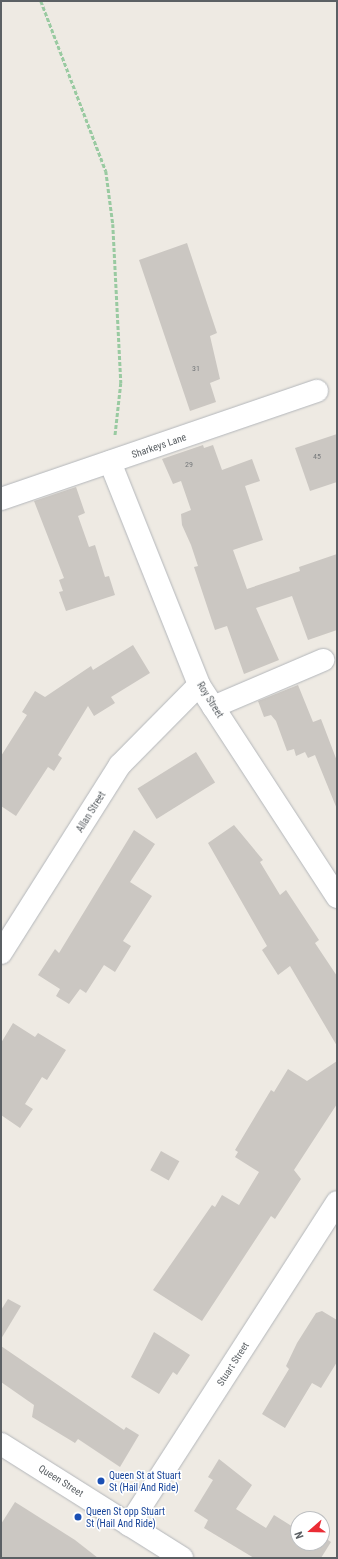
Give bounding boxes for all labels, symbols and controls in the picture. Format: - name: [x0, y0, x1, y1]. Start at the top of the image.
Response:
- house number: 31: [192, 364, 200, 374]
- street label: Sharkeys Lane: [130, 431, 188, 461]
- house number: 45: [313, 452, 321, 462]
- house number: 29: [185, 460, 193, 470]
- street label: Roy Street: [194, 680, 226, 720]
- street label: Allan Street: [74, 789, 108, 835]
- street label: Stuart Street: [214, 1340, 252, 1388]
- street label: Queen Street: [36, 1462, 86, 1500]
- place label: Queen St at Stuart St (Hail And Ride): [109, 1469, 181, 1492]
- marker: Queen St at Stuart St (Hail And Ride): [96, 1476, 106, 1486]
- place label: Queen St opp Stuart St (Hail And Ride): [86, 1505, 165, 1528]
- north arrow: [290, 1511, 330, 1551]
- marker: Queen St opp Stuart St (Hail And Ride): [73, 1512, 83, 1522]
- text: N: [292, 1530, 306, 1540]

